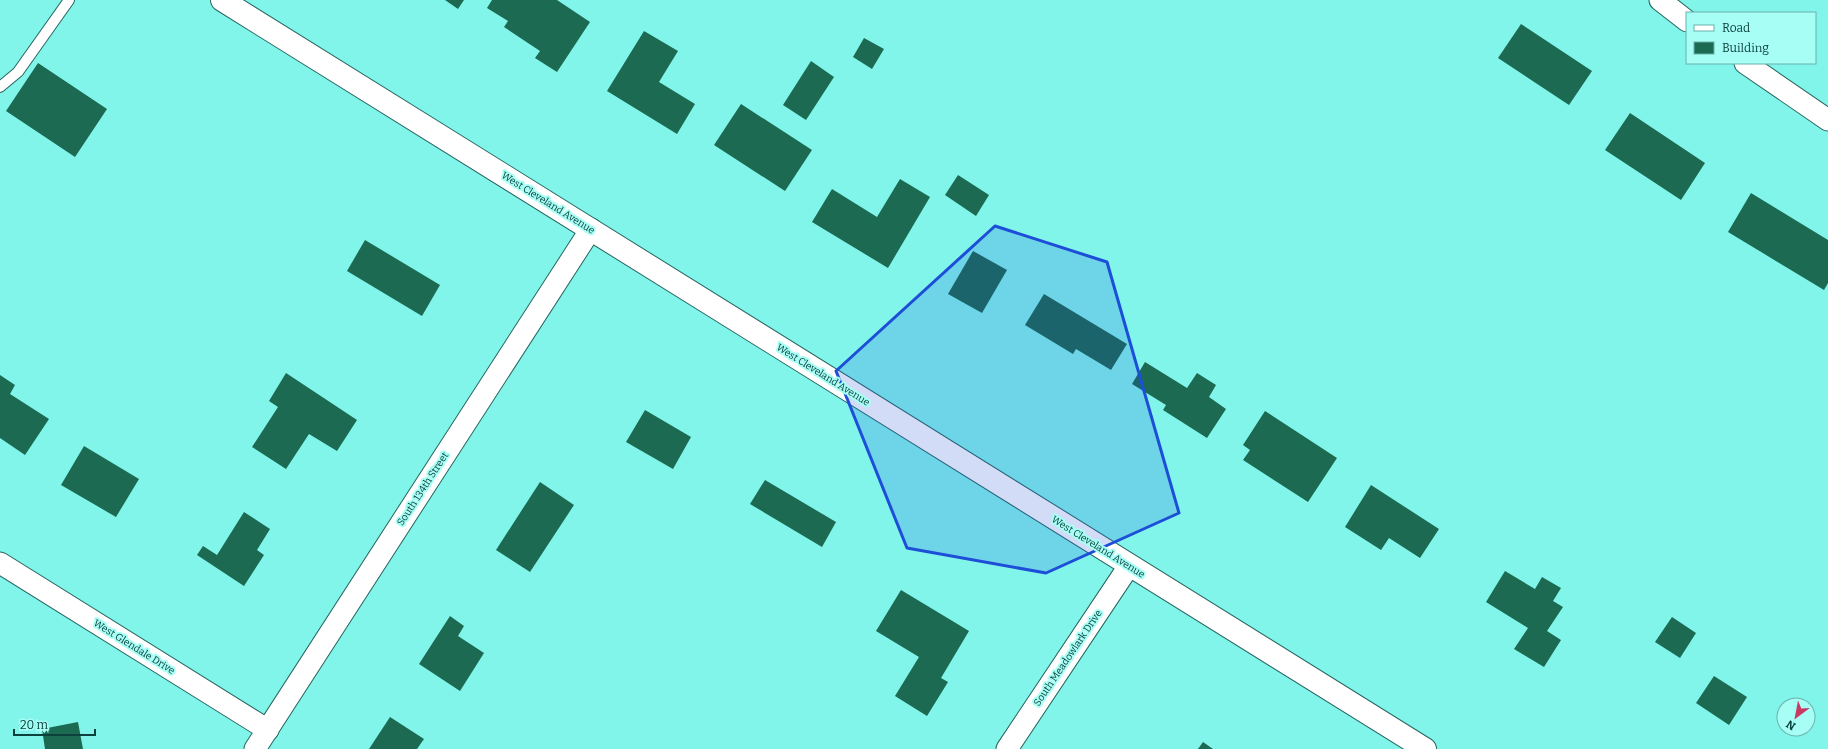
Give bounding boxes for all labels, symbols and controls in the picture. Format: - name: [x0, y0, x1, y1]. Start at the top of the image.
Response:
- legend: [1686, 12, 1816, 64]
- text: Road: [1722, 21, 1750, 35]
- text: Building: [1722, 41, 1769, 55]
- street label: West Cleveland Avenue: [499, 169, 597, 237]
- street label: West Cleveland Avenue: [774, 341, 872, 409]
- street label: South 134th Street: [395, 450, 451, 528]
- street label: West Cleveland Avenue: [1049, 513, 1147, 581]
- street label: South Meadowlark Drive: [1031, 608, 1105, 708]
- street label: West Glendale Drive: [91, 617, 177, 677]
- north arrow: [1776, 697, 1816, 737]
- scale bar: [14, 711, 95, 737]
- text: N: [1783, 717, 1798, 733]
- text: 20 m: [20, 718, 49, 732]

